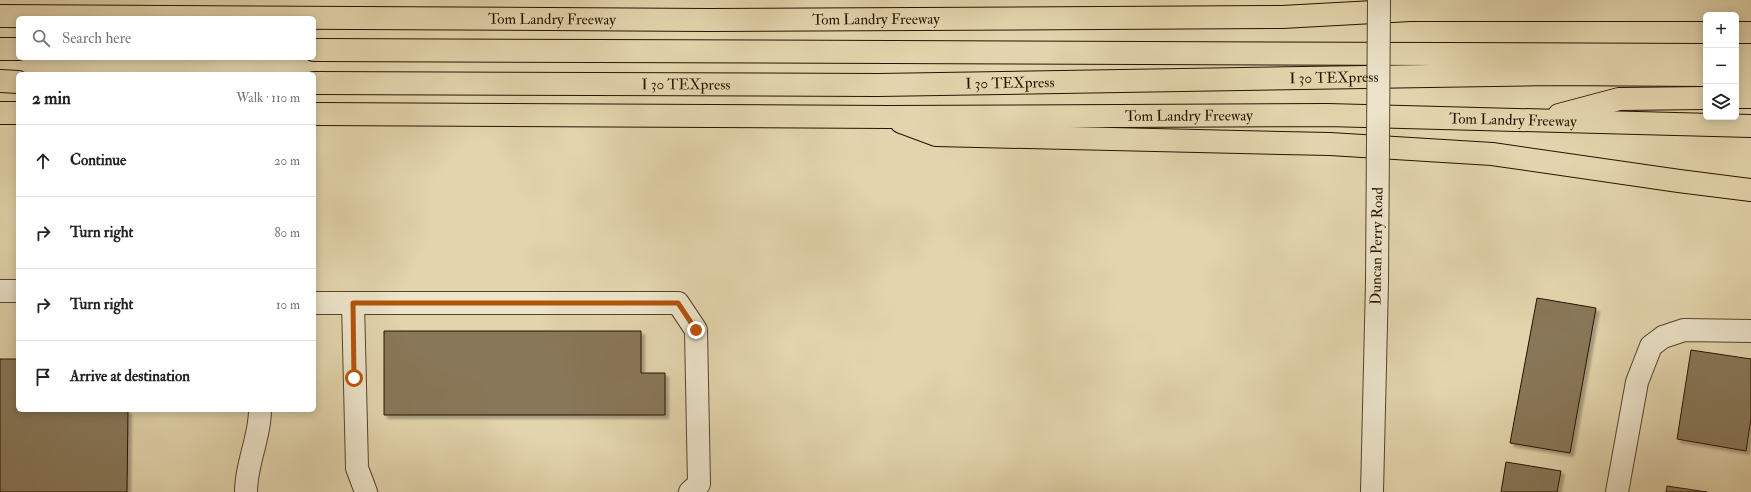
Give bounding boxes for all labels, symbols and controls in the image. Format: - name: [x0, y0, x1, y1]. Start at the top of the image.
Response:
- street label: Tom Landry Freeway: [488, 9, 616, 29]
- street label: Tom Landry Freeway: [812, 9, 940, 29]
- map controls: [1703, 12, 1739, 120]
- button: +: [1703, 12, 1739, 48]
- search box: [16, 16, 316, 60]
- icon: search: [30, 27, 52, 49]
- text: Search here: [62, 29, 131, 48]
- button: −: [1703, 48, 1739, 84]
- street label: I 30 TEXpress: [1289, 67, 1379, 88]
- street label: I 30 TEXpress: [965, 73, 1055, 93]
- street label: I 30 TEXpress: [641, 75, 731, 95]
- button: layers: [1703, 84, 1739, 120]
- text: 2 min: [32, 88, 71, 109]
- text: Walk · 110 m: [236, 90, 300, 106]
- street label: Tom Landry Freeway: [1125, 106, 1253, 125]
- street label: Tom Landry Freeway: [1449, 109, 1577, 131]
- icon: ahead: [32, 150, 54, 172]
- text: Continue: [70, 151, 126, 170]
- text: 20 m: [274, 153, 300, 169]
- street label: Duncan Perry Road: [1366, 186, 1388, 305]
- icon: right: [32, 222, 54, 244]
- text: Turn right: [70, 223, 133, 242]
- text: 80 m: [274, 225, 300, 241]
- icon: right: [32, 294, 54, 316]
- text: Turn right: [70, 295, 133, 314]
- text: 10 m: [276, 297, 300, 313]
- route end: [687, 321, 705, 339]
- icon: arrive: [32, 366, 54, 388]
- text: Arrive at destination: [70, 367, 190, 386]
- route start: [345, 369, 363, 387]

